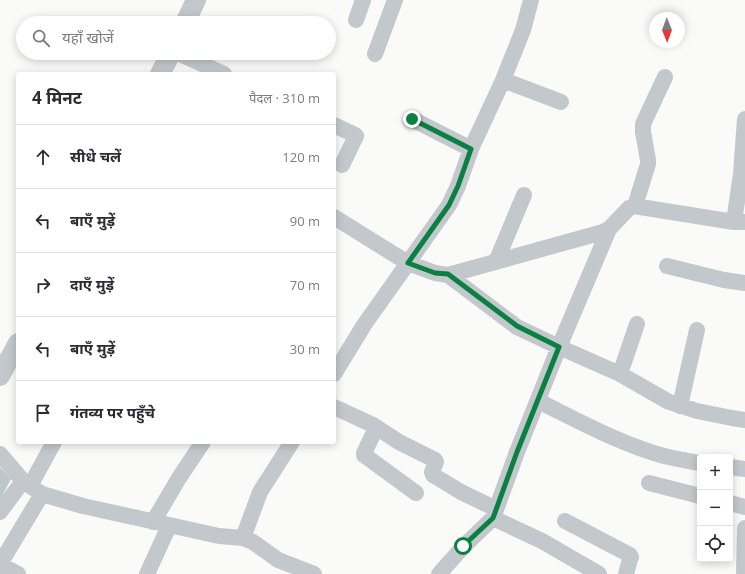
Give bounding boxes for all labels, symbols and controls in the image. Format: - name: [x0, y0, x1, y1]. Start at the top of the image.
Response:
- north arrow: [649, 12, 685, 48]
- search box: [16, 16, 336, 60]
- icon: search: [30, 27, 52, 49]
- text: यहाँ खोजें: [62, 27, 114, 47]
- text: 4 मिनट: [32, 86, 82, 109]
- text: पैदल · 310 m: [249, 89, 320, 107]
- route end: [403, 110, 421, 128]
- icon: ahead: [32, 146, 54, 168]
- text: सीधे चलें: [70, 146, 121, 166]
- text: 120 m: [282, 148, 320, 166]
- icon: left: [32, 210, 54, 232]
- text: बाएँ मुड़ें: [70, 210, 115, 230]
- text: 90 m: [290, 212, 320, 230]
- icon: right: [32, 274, 54, 296]
- text: दाएँ मुड़ें: [70, 274, 114, 294]
- text: 70 m: [290, 276, 320, 294]
- icon: left: [32, 338, 54, 360]
- text: बाएँ मुड़ें: [70, 338, 115, 358]
- text: 30 m: [290, 340, 320, 358]
- icon: arrive: [32, 402, 54, 424]
- text: गंतव्य पर पहुँचे: [70, 402, 155, 422]
- map controls: [697, 454, 733, 562]
- button: +: [697, 454, 733, 490]
- button: −: [697, 490, 733, 526]
- button: locate: [697, 526, 733, 562]
- route start: [454, 537, 472, 555]

